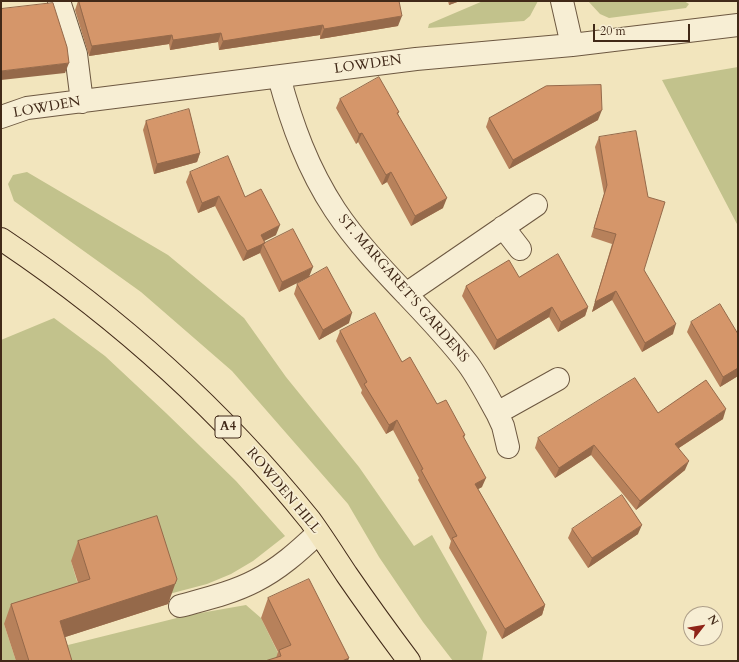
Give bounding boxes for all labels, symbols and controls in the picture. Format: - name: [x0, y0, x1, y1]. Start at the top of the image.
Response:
- scale bar: [595, 16, 692, 42]
- text: 20 m: [600, 23, 626, 39]
- street label: LOWDEN: [333, 52, 403, 78]
- street label: LOWDEN: [12, 94, 82, 122]
- street label: ST. MARGARET'S GARDENS: [334, 212, 472, 366]
- road number: A4: [215, 416, 241, 438]
- street label: ROWDEN HILL: [242, 445, 324, 537]
- north arrow: [683, 606, 723, 646]
- text: N: [704, 612, 722, 628]

